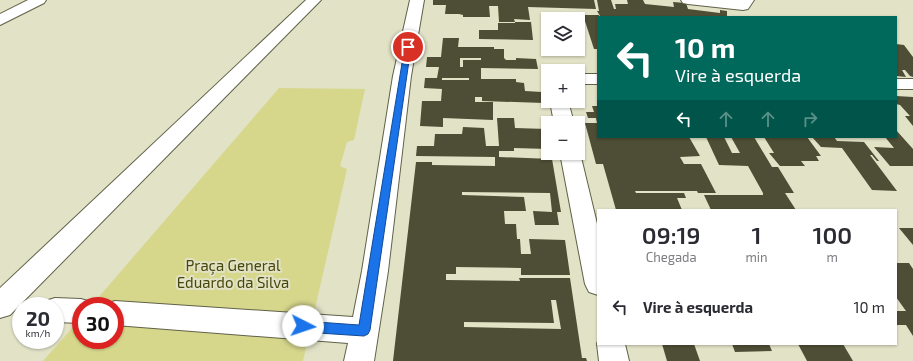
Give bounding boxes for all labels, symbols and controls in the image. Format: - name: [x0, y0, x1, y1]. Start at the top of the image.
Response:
- map controls: [541, 12, 585, 160]
- button: layers: [541, 12, 585, 56]
- pin: [391, 30, 425, 64]
- text: 10 m: [675, 30, 735, 64]
- icon: left: [609, 32, 661, 84]
- icon: arrive: [397, 36, 419, 58]
- button: +: [541, 64, 585, 108]
- text: Vire à esquerda: [675, 64, 801, 86]
- icon: left: [673, 108, 695, 130]
- icon: ahead: [715, 108, 737, 130]
- icon: ahead: [757, 108, 779, 130]
- icon: right: [799, 108, 821, 130]
- button: −: [541, 116, 585, 160]
- text: 09:19: [642, 220, 701, 249]
- text: 1: [751, 220, 762, 249]
- text: 100: [812, 220, 852, 249]
- text: Chegada: [646, 249, 697, 265]
- text: min: [745, 249, 768, 265]
- text: m: [827, 249, 838, 265]
- park label: Praça General Eduardo da Silva: [177, 256, 289, 291]
- icon: left: [609, 296, 631, 318]
- speed limit sign: 30: [72, 297, 124, 349]
- text: Vire à esquerda: [643, 298, 753, 316]
- text: 10 m: [853, 298, 885, 316]
- position arrow: [282, 305, 324, 347]
- text: 20: [26, 306, 50, 330]
- text: km/h: [26, 327, 50, 339]

